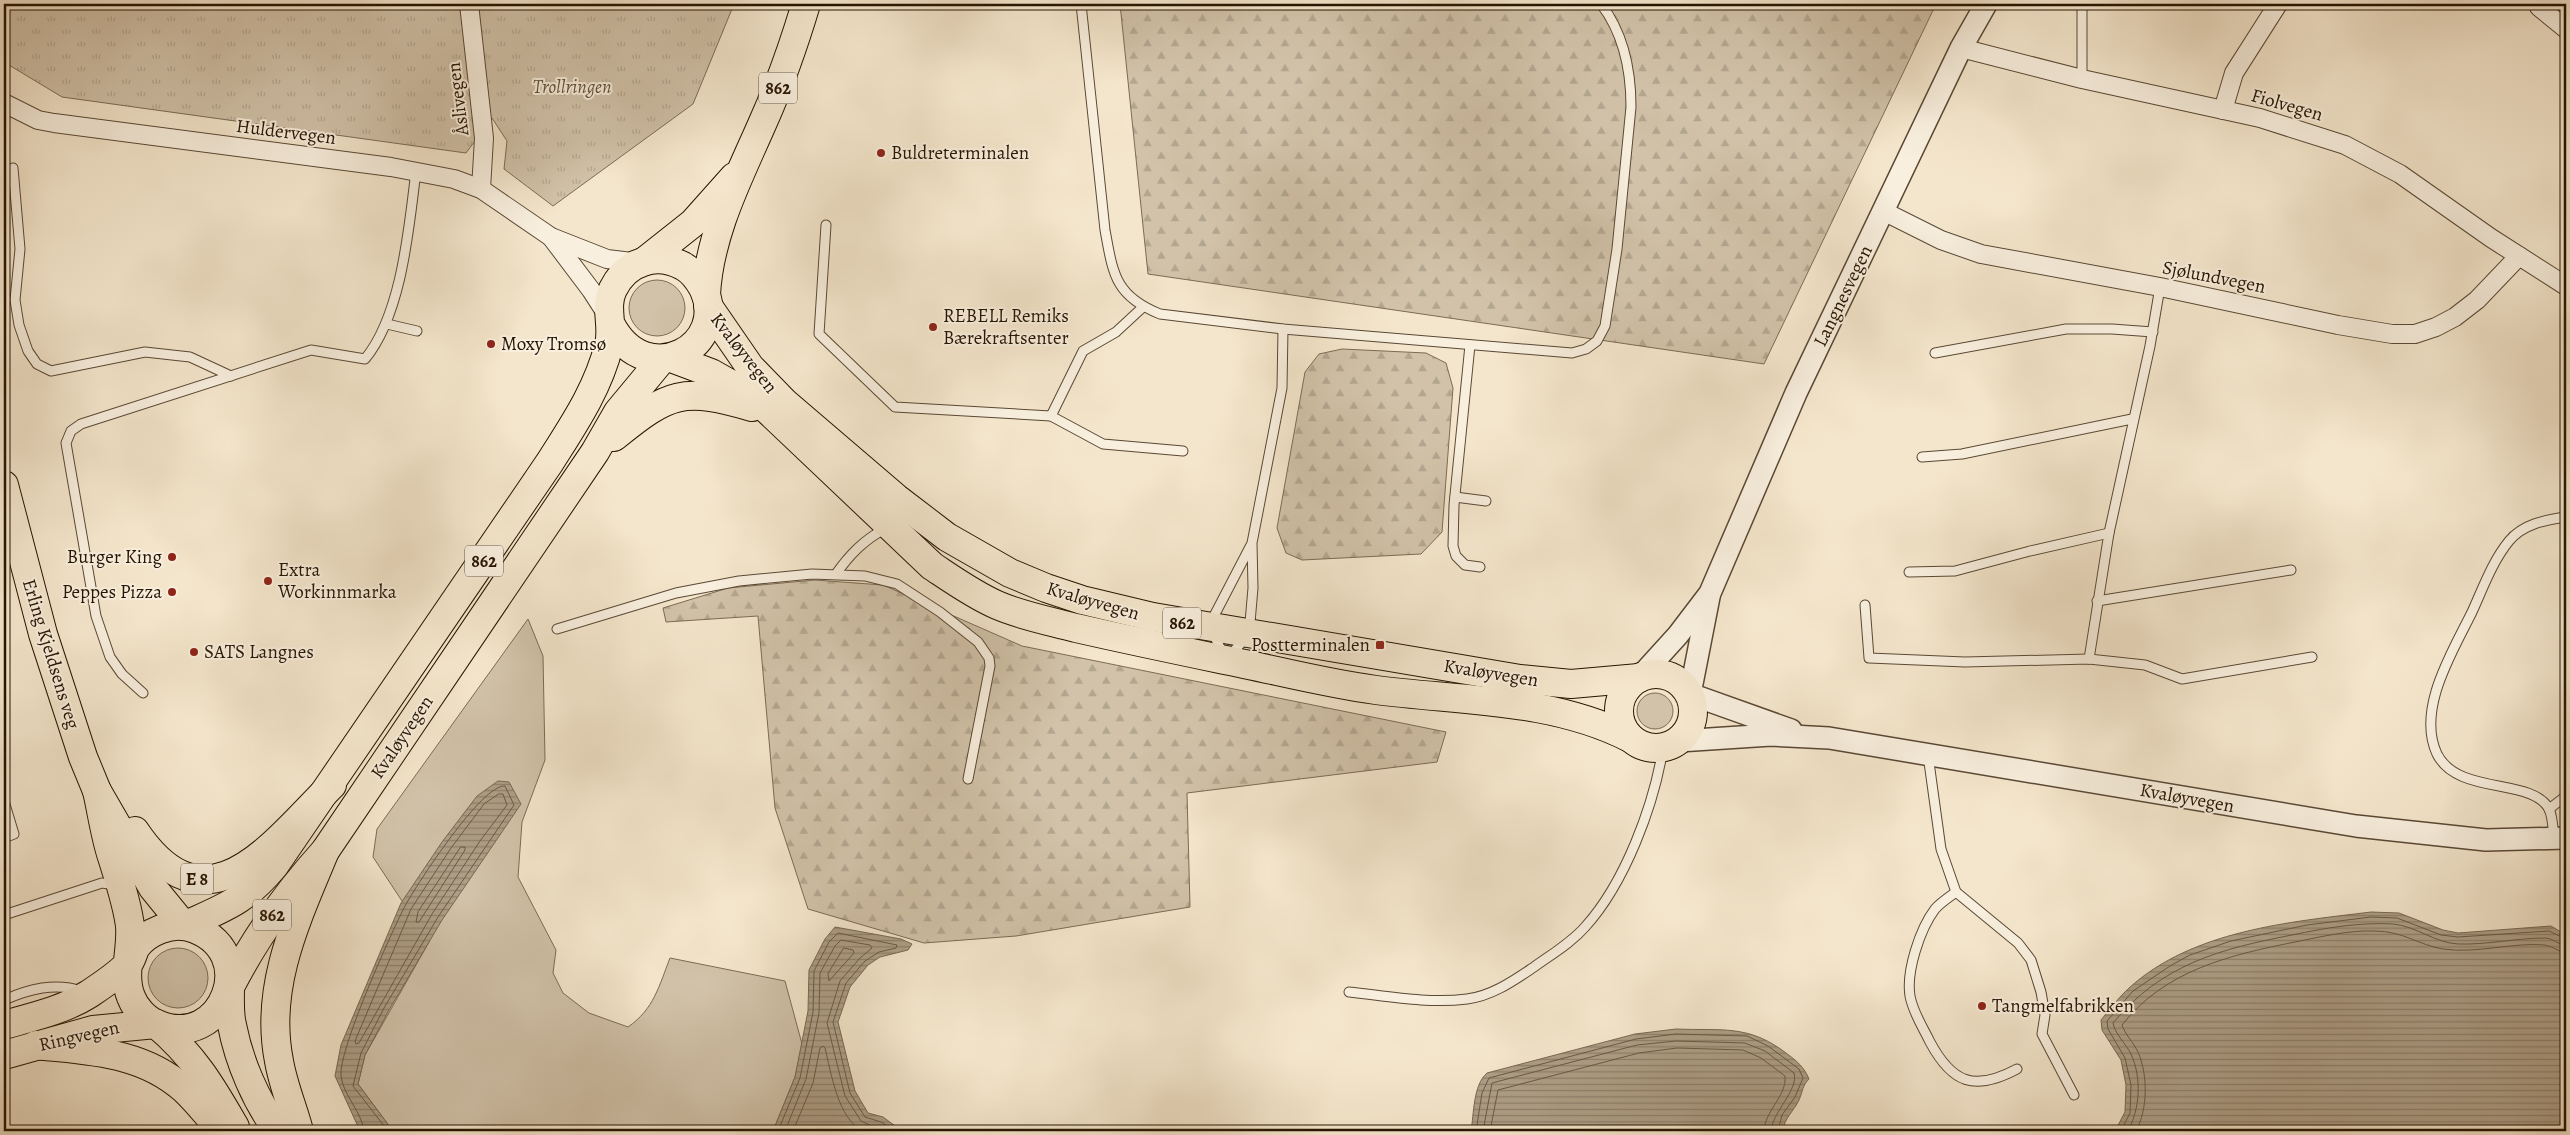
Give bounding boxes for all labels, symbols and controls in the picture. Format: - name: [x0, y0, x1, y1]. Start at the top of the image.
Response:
- street label: Åslivegen: [441, 61, 476, 138]
- road number: 862: [759, 73, 797, 104]
- park label: Trollringen: [533, 74, 611, 100]
- street label: Fiolvegen: [2248, 82, 2326, 128]
- street label: Huldervegen: [235, 113, 337, 151]
- place label: Buldreterminalen: [891, 140, 1029, 166]
- marker: Buldreterminalen: [875, 147, 887, 159]
- street label: Langnesvegen: [1807, 241, 1879, 351]
- street label: Sjølundvegen: [2160, 254, 2268, 300]
- place label: REBELL Remiks Bærekraftsenter: [943, 303, 1069, 351]
- street label: Kvaløyvegen: [704, 307, 784, 399]
- marker: REBELL Remiks Bærekraftsenter: [927, 321, 939, 333]
- place label: Moxy Tromsø: [501, 331, 606, 357]
- marker: Moxy Tromsø: [485, 338, 497, 350]
- place label: Burger King: [67, 544, 162, 570]
- road number: 862: [465, 546, 503, 576]
- marker: Burger King: [166, 551, 178, 563]
- place label: Extra Workinnmarka: [277, 557, 397, 605]
- marker: Extra Workinnmarka: [262, 575, 274, 587]
- street label: Kvaløyvegen: [1043, 575, 1143, 627]
- street label: Erling Kjeldsens veg: [16, 576, 86, 733]
- place label: Peppes Pizza: [62, 579, 162, 605]
- marker: Peppes Pizza: [166, 586, 178, 598]
- road number: 862: [1163, 608, 1201, 638]
- place label: Postterminalen: [1251, 632, 1370, 658]
- place label: SATS Langnes: [204, 639, 314, 665]
- marker: Postterminalen: [1374, 639, 1386, 651]
- marker: SATS Langnes: [188, 646, 200, 658]
- street label: Kvaløyvegen: [1442, 653, 1540, 693]
- street label: Kvaløyvegen: [365, 690, 439, 784]
- street label: Kvaløyvegen: [2138, 777, 2236, 819]
- road number: E 8: [181, 864, 213, 894]
- road number: 862: [253, 900, 291, 930]
- place label: Tangmelfabrikken: [1992, 993, 2134, 1019]
- marker: Tangmelfabrikken: [1976, 1000, 1988, 1012]
- street label: Ringvegen: [36, 1014, 122, 1058]

